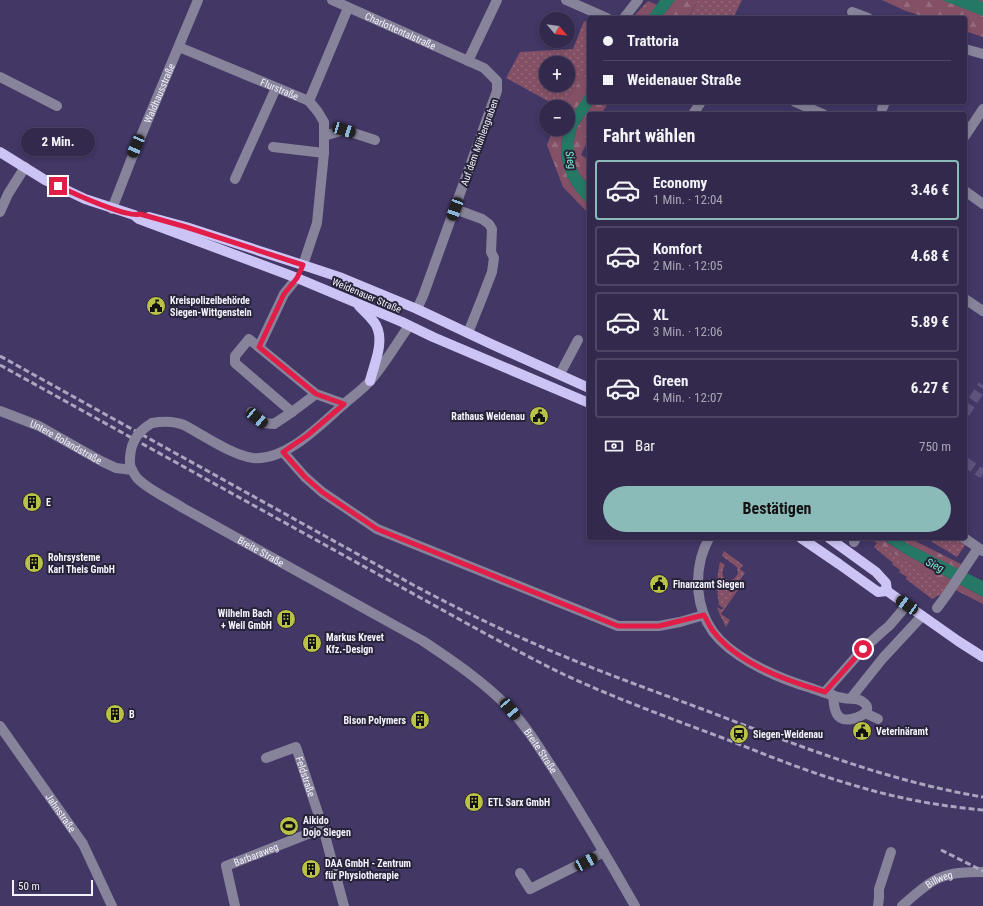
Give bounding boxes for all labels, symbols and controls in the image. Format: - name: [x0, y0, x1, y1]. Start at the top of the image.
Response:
- street label: Charlottentalstraße: [363, 10, 438, 52]
- north arrow: [539, 12, 575, 48]
- map controls: [539, 12, 575, 136]
- text: Trattoria: [627, 32, 679, 50]
- button: +: [539, 56, 575, 92]
- street label: Waldhausstraße: [142, 62, 177, 125]
- text: Weidenauer Straße: [627, 71, 741, 89]
- street label: Flurstraße: [259, 77, 300, 102]
- street label: Auf dem Mühlengraben: [459, 97, 500, 187]
- button: −: [539, 100, 575, 136]
- car: [331, 121, 357, 139]
- text: Fahrt wählen: [603, 125, 695, 146]
- callout: 2 Min.: [21, 128, 95, 156]
- car: [126, 133, 146, 159]
- text: 2 Min.: [42, 134, 74, 149]
- water label: Sieg: [562, 150, 579, 171]
- icon: car: [605, 172, 641, 208]
- text: Economy: [653, 174, 707, 192]
- route end: [49, 177, 67, 195]
- text: 3.46 €: [911, 181, 949, 199]
- text: 1 Min. · 12:04: [653, 192, 723, 207]
- car: [445, 196, 465, 222]
- icon: car: [605, 238, 641, 274]
- text: Komfort: [653, 240, 702, 258]
- text: 4.68 €: [911, 247, 949, 265]
- text: 2 Min. · 12:05: [653, 258, 723, 273]
- street label: Weidenauer Straße: [330, 276, 403, 315]
- public building icon: Kreispolizeibehörde Siegen-Wittgenstein: [145, 295, 167, 317]
- place label: Kreispolizeibehörde Siegen-Wittgenstein: [170, 295, 252, 318]
- icon: car: [605, 304, 641, 340]
- text: XL: [653, 306, 669, 324]
- text: 5.89 €: [911, 313, 949, 331]
- text: 3 Min. · 12:06: [653, 324, 723, 339]
- icon: car: [605, 370, 641, 406]
- text: Green: [653, 372, 688, 390]
- text: 6.27 €: [911, 379, 949, 397]
- text: 4 Min. · 12:07: [653, 390, 723, 405]
- public building icon: Rathaus Weidenau: [528, 405, 550, 427]
- car: [244, 406, 270, 430]
- place label: Rathaus Weidenau: [451, 411, 525, 422]
- street label: Untere Rolandstraße: [28, 418, 104, 466]
- icon: cash: [603, 435, 625, 457]
- text: Bar: [635, 437, 655, 455]
- text: 750 m: [919, 439, 951, 454]
- button: Bestätigen: [603, 486, 951, 532]
- building icon: E: [21, 491, 43, 513]
- place label: E: [46, 497, 51, 508]
- street label: Breite Straße: [236, 534, 286, 569]
- building icon: Rohrsysteme Karl Theis GmbH: [23, 552, 45, 574]
- place label: Rohrsysteme Karl Theis GmbH: [48, 552, 115, 575]
- water label: Sieg: [924, 556, 946, 576]
- public building icon: Finanzamt Siegen: [648, 573, 670, 595]
- place label: Finanzamt Siegen: [673, 579, 744, 590]
- car: [894, 593, 920, 617]
- place label: Wilhelm Bach + Weil GmbH: [218, 608, 272, 631]
- building icon: Wilhelm Bach + Weil GmbH: [275, 608, 297, 630]
- building icon: Markus Krevet Kfz.-Design: [301, 632, 323, 654]
- place label: Markus Krevet Kfz.-Design: [326, 632, 384, 655]
- route start: [854, 640, 872, 658]
- car: [498, 696, 522, 722]
- building icon: B: [104, 703, 126, 725]
- place label: B: [129, 709, 135, 720]
- building icon: Bison Polymers: [409, 709, 431, 731]
- place label: Bison Polymers: [344, 715, 406, 726]
- public building icon: Veterinäramt: [851, 720, 873, 742]
- station icon: Siegen-Weidenau: [728, 723, 750, 745]
- place label: Veterinäramt: [876, 726, 928, 737]
- street label: Breite Straße: [522, 727, 559, 776]
- place label: Siegen-Weidenau: [753, 729, 823, 740]
- street label: Feldstraße: [294, 755, 317, 798]
- building icon: ETL Sarx GmbH: [463, 791, 485, 813]
- street label: Jahnstraße: [43, 792, 78, 835]
- place label: ETL Sarx GmbH: [488, 797, 550, 808]
- sports icon: Aikido Dojo Siegen: [278, 815, 300, 837]
- place label: Aikido Dojo Siegen: [303, 815, 351, 838]
- street label: Barbaraweg: [232, 841, 280, 868]
- car: [573, 851, 599, 873]
- building icon: DAA GmbH - Zentrum für Physiotherapie: [300, 858, 322, 880]
- place label: DAA GmbH - Zentrum für Physiotherapie: [325, 858, 411, 881]
- street label: Billweg: [923, 869, 953, 890]
- scale bar: [12, 878, 93, 897]
- text: 50 m: [18, 880, 40, 893]

